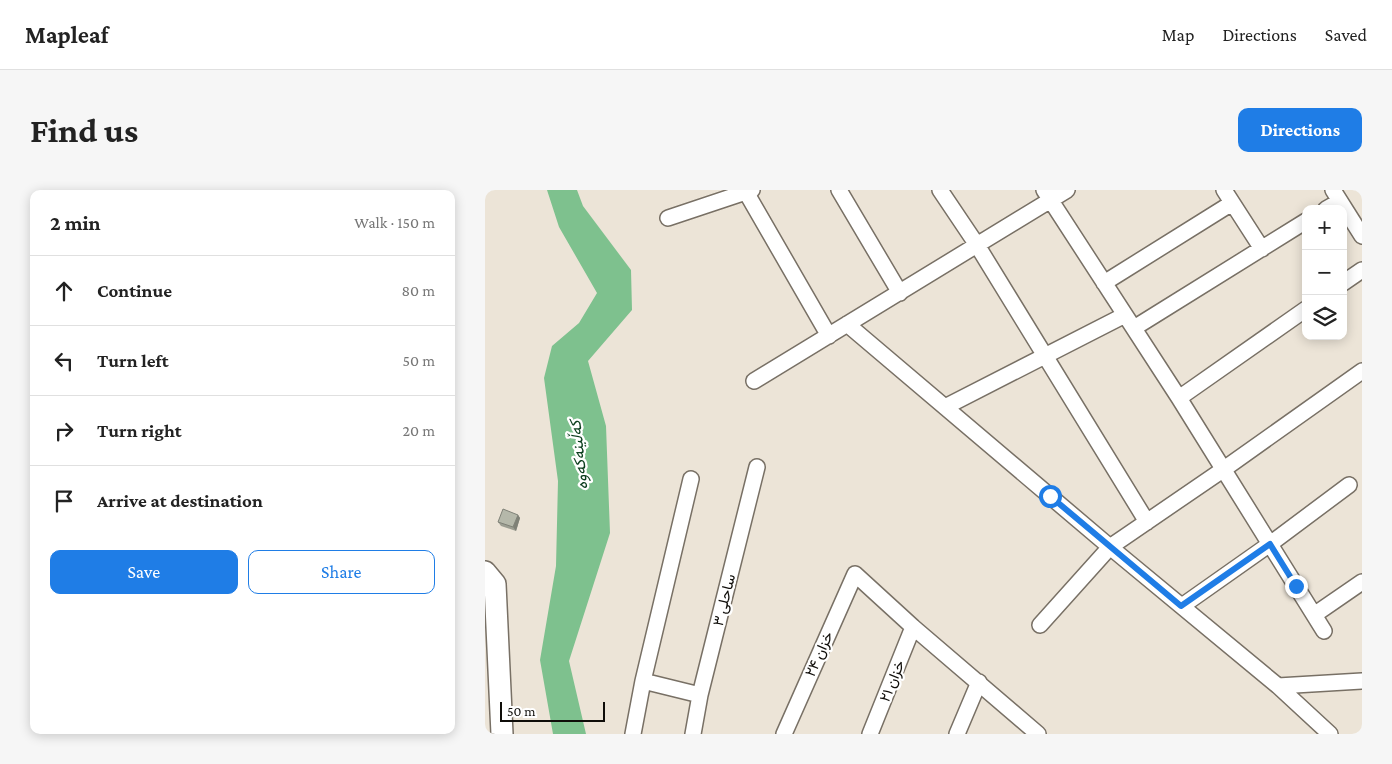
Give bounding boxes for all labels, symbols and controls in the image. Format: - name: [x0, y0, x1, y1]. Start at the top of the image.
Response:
- text: Mapleaf: [25, 21, 108, 48]
- text: Map: [1162, 25, 1194, 45]
- text: Directions: [1222, 25, 1297, 45]
- text: Saved: [1325, 25, 1367, 45]
- button: Directions: [1238, 108, 1362, 152]
- text: Find us: [30, 111, 138, 150]
- map controls: [1302, 205, 1347, 340]
- button: +: [1302, 205, 1347, 250]
- text: 2 min: [50, 211, 101, 235]
- text: Walk · 150 m: [354, 214, 435, 231]
- button: −: [1302, 250, 1347, 295]
- icon: ahead: [50, 277, 78, 305]
- text: Continue: [97, 280, 172, 301]
- text: 80 m: [401, 282, 435, 299]
- button: layers: [1302, 295, 1347, 340]
- icon: left: [50, 347, 78, 375]
- text: Turn left: [97, 350, 169, 371]
- text: 50 m: [403, 352, 435, 369]
- water label: کەڵینەکەوە: [565, 416, 593, 490]
- icon: right: [50, 417, 78, 445]
- text: Turn right: [97, 420, 182, 441]
- text: 20 m: [402, 422, 435, 439]
- route start: [1039, 485, 1062, 508]
- icon: arrive: [50, 487, 78, 515]
- text: Arrive at destination: [97, 490, 263, 511]
- button: Save: [50, 550, 238, 594]
- button: Share: [248, 550, 435, 594]
- street label: ساحلی ۳: [710, 572, 740, 628]
- route end: [1285, 575, 1308, 598]
- street label: خزان ۲۴: [802, 629, 837, 679]
- street label: خزان ۲۱: [876, 658, 908, 705]
- scale bar: [500, 699, 605, 722]
- text: 50 m: [507, 703, 535, 719]

